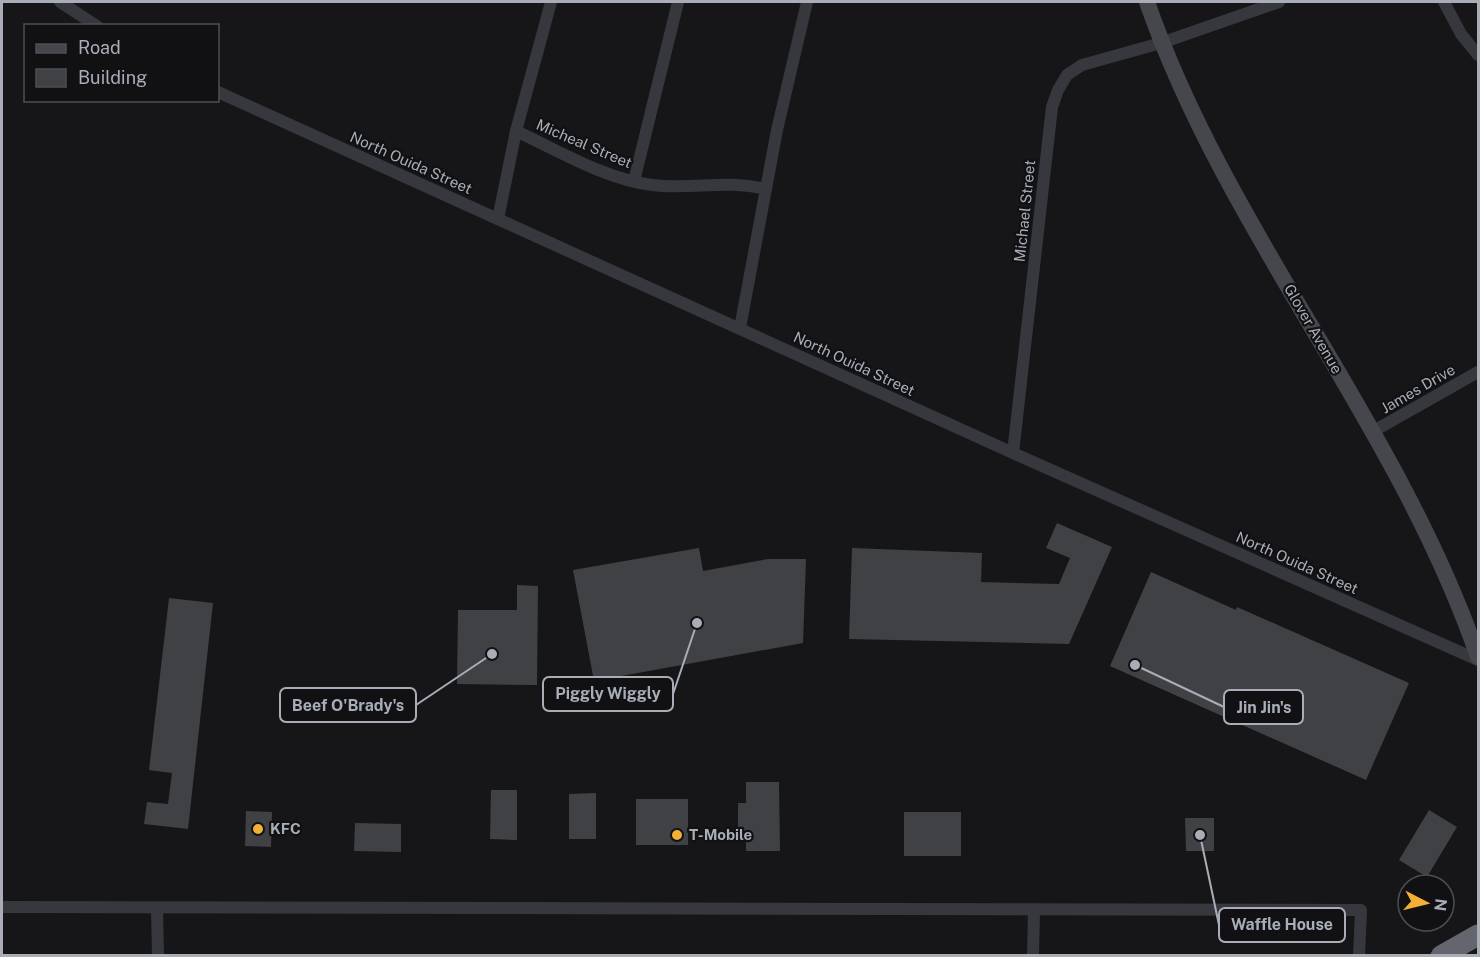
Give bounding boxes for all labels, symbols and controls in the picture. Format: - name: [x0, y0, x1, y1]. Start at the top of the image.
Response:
- legend: [24, 24, 219, 102]
- text: Road: [78, 37, 121, 58]
- text: Building: [78, 67, 147, 88]
- street label: Micheal Street: [534, 116, 635, 171]
- street label: North Ouida Street: [348, 128, 475, 197]
- street label: Michael Street: [1011, 159, 1038, 263]
- street label: Glover Avenue: [1281, 281, 1346, 376]
- street label: North Ouida Street: [791, 328, 918, 399]
- street label: James Drive: [1378, 361, 1458, 417]
- street label: North Ouida Street: [1234, 528, 1361, 597]
- callout: Piggly Wiggly: [543, 677, 673, 711]
- text: Piggly Wiggly: [555, 684, 661, 703]
- callout: Beef O'Brady's: [280, 688, 416, 722]
- callout: Jin Jin's: [1224, 690, 1303, 724]
- text: Beef O'Brady's: [292, 696, 404, 715]
- text: Jin Jin's: [1237, 698, 1291, 717]
- place label: KFC: [270, 820, 301, 837]
- marker: KFC: [251, 822, 265, 836]
- place label: T-Mobile: [689, 826, 752, 843]
- marker: T-Mobile: [670, 828, 684, 842]
- north arrow: [1396, 873, 1456, 933]
- text: N: [1430, 897, 1451, 912]
- callout: Waffle House: [1219, 908, 1345, 942]
- text: Waffle House: [1231, 915, 1333, 934]

